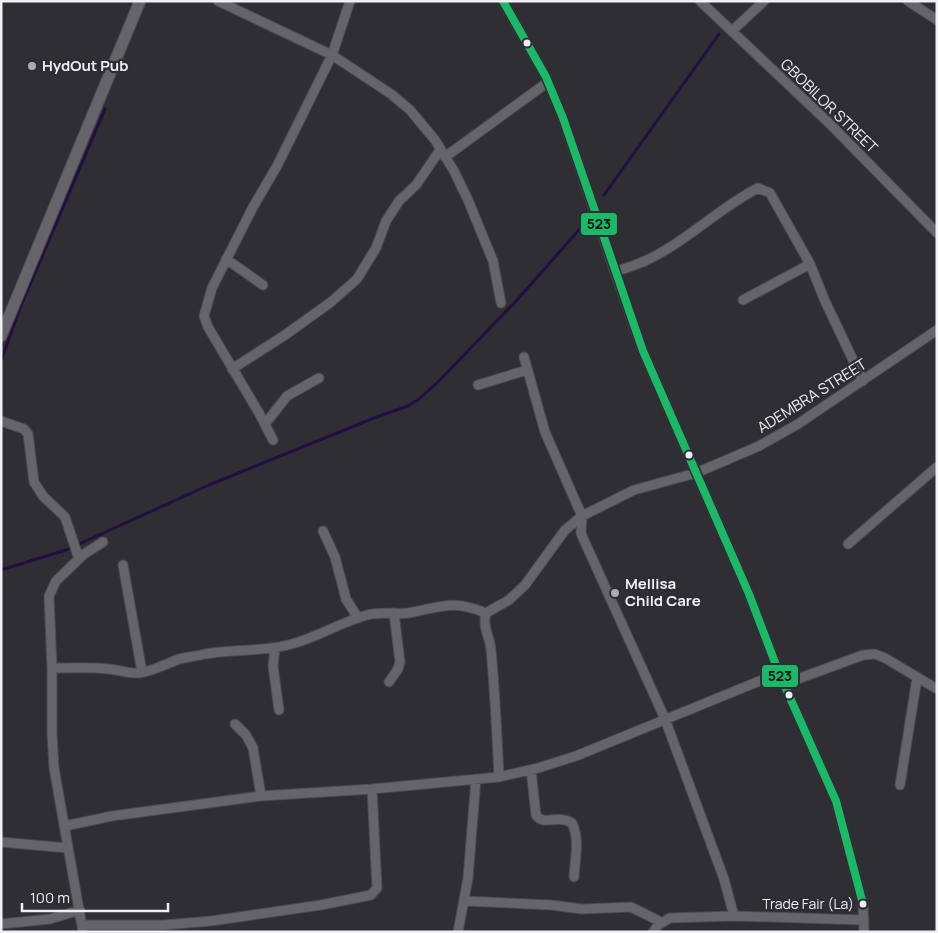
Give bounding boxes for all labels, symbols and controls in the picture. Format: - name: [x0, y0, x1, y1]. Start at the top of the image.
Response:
- unlabelled marker: [522, 38, 532, 48]
- street label: GBOBILOR STREET: [776, 54, 883, 158]
- place label: HydOut Pub: [42, 55, 129, 76]
- marker: HydOut Pub: [26, 60, 38, 72]
- line badge: 523: [580, 212, 618, 236]
- text: 523: [587, 214, 611, 233]
- street label: ADEMBRA STREET: [753, 353, 871, 438]
- unlabelled marker: [684, 450, 694, 460]
- place label: Mellisa Child Care: [625, 573, 701, 611]
- marker: Mellisa Child Care: [609, 587, 621, 599]
- line badge: 523: [761, 664, 799, 688]
- text: 523: [768, 666, 792, 685]
- unlabelled marker: [784, 690, 794, 700]
- scale bar: [22, 880, 169, 912]
- text: 100 m: [30, 887, 70, 908]
- place label: Trade Fair (La): [762, 894, 854, 913]
- marker: Trade Fair (La): [858, 899, 868, 909]

